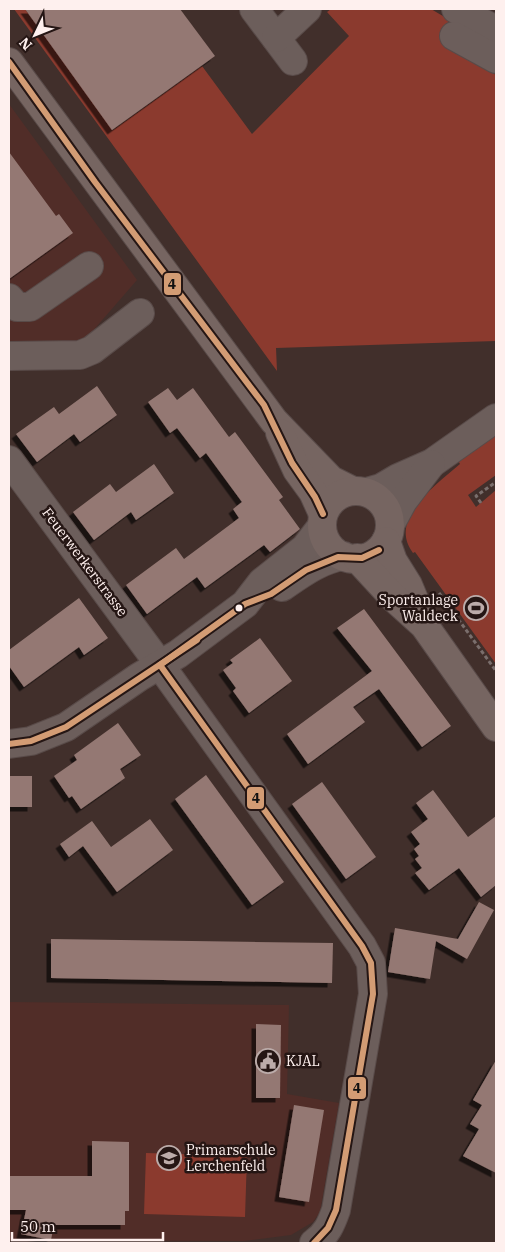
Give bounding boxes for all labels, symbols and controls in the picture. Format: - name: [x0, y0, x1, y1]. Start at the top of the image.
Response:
- north arrow: [10, 10, 60, 60]
- text: N: [15, 34, 36, 54]
- line badge: 4: [163, 272, 182, 296]
- text: 4: [168, 275, 176, 293]
- street label: Feuerwerkerstrasse: [38, 504, 132, 620]
- place label: Sportanlage Waldeck: [379, 591, 459, 625]
- sports icon: Sportanlage Waldeck: [463, 595, 489, 621]
- unlabelled marker: [234, 603, 244, 613]
- line badge: 4: [246, 786, 265, 810]
- text: 4: [252, 789, 260, 807]
- public building icon: KJAL: [255, 1048, 281, 1074]
- place label: KJAL: [286, 1052, 320, 1070]
- line badge: 4: [347, 1076, 367, 1100]
- text: 4: [353, 1079, 361, 1097]
- place label: Primarschule Lerchenfeld: [186, 1141, 276, 1175]
- school or university icon: Primarschule Lerchenfeld: [156, 1145, 182, 1171]
- scale bar: [12, 1210, 164, 1242]
- text: 50 m: [20, 1217, 56, 1236]

